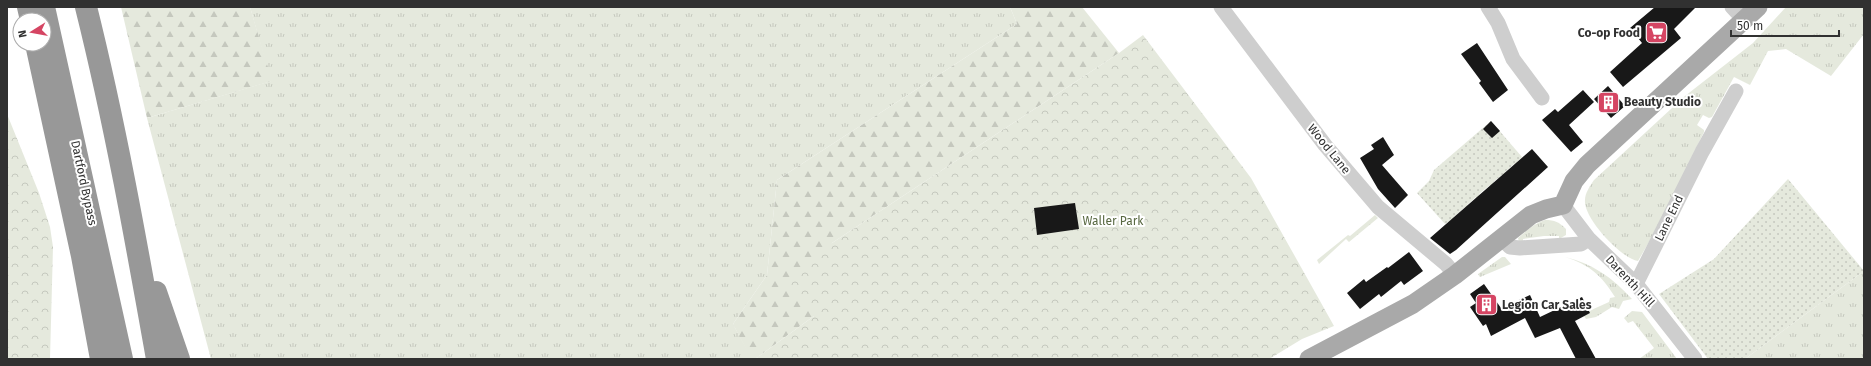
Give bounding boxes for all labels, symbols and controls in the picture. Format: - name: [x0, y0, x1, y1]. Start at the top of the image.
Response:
- north arrow: [12, 12, 52, 52]
- scale bar: [1731, 12, 1839, 38]
- text: 50 m: [1737, 19, 1763, 33]
- supermarket icon: Co-op Food: [1643, 20, 1669, 46]
- place label: Co-op Food: [1578, 26, 1640, 40]
- text: N: [16, 29, 30, 39]
- building icon: Beauty Studio: [1596, 89, 1622, 115]
- place label: Beauty Studio: [1624, 95, 1701, 109]
- street label: Wood Lane: [1305, 121, 1353, 177]
- street label: Dartford Bypass: [68, 139, 100, 227]
- street label: Lane End: [1652, 193, 1686, 243]
- park label: Waller Park: [1083, 214, 1144, 228]
- street label: Darenth Hill: [1603, 252, 1658, 310]
- building icon: Legion Car Sales: [1473, 292, 1499, 318]
- place label: Legion Car Sales: [1502, 298, 1592, 312]

